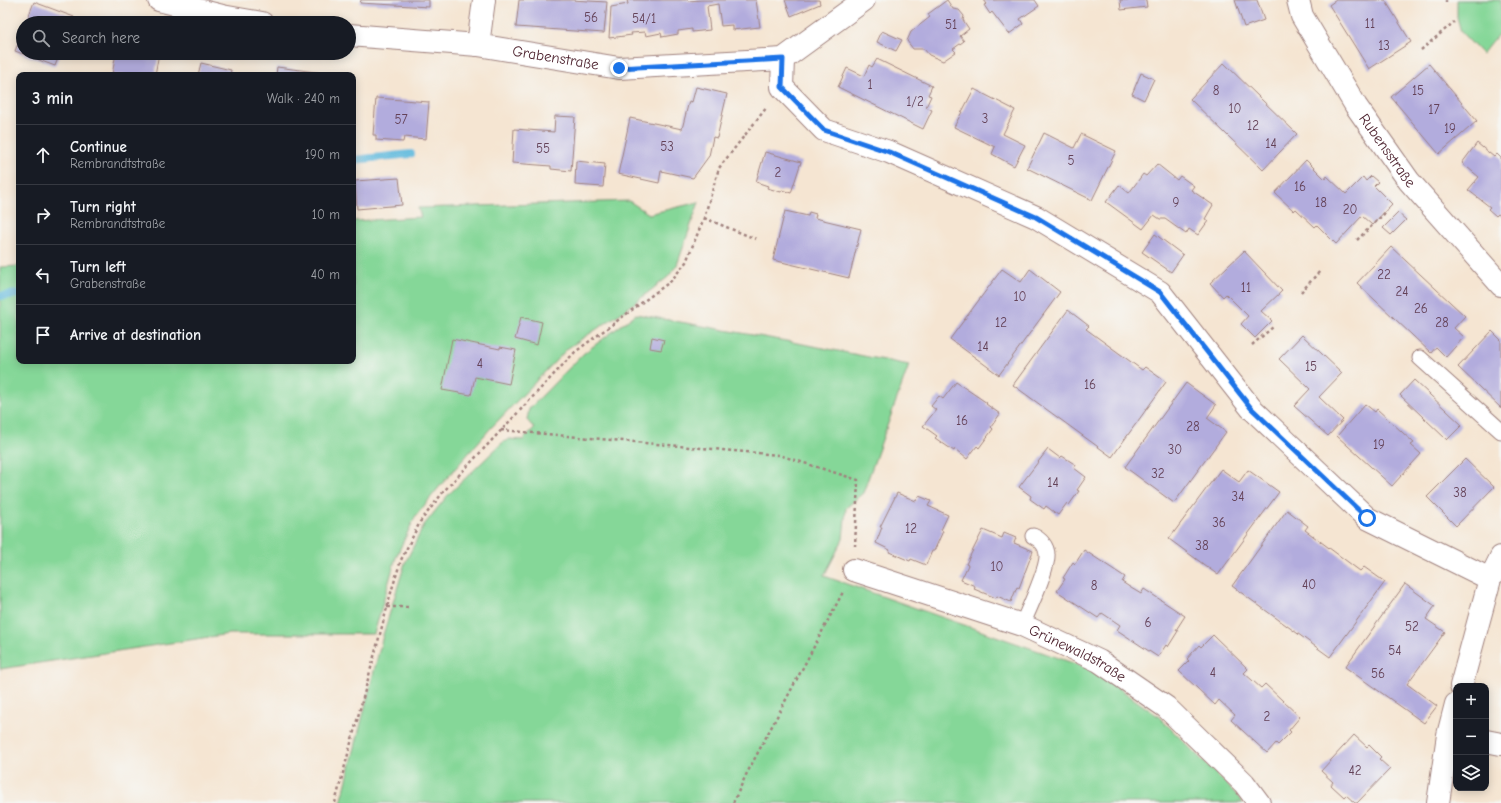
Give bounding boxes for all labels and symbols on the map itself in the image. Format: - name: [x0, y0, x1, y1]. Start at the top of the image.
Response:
- house number: 56: [584, 10, 598, 25]
- house number: 54/1: [632, 11, 656, 26]
- house number: 11: [1365, 16, 1375, 31]
- house number: 51: [945, 17, 957, 32]
- house number: 13: [1378, 38, 1390, 53]
- street label: Grabenstraße: [511, 42, 601, 74]
- route end: [610, 59, 628, 77]
- house number: 1: [867, 77, 873, 92]
- house number: 8: [1213, 83, 1220, 98]
- house number: 15: [1412, 83, 1424, 98]
- house number: 1/2: [906, 94, 924, 109]
- house number: 10: [1228, 101, 1242, 116]
- house number: 17: [1428, 102, 1440, 117]
- street label: Rubensstraße: [1355, 110, 1420, 192]
- house number: 3: [982, 111, 988, 126]
- house number: 57: [394, 112, 408, 127]
- house number: 12: [1247, 118, 1259, 133]
- house number: 19: [1444, 121, 1456, 136]
- house number: 14: [1265, 136, 1277, 151]
- house number: 53: [660, 139, 674, 154]
- house number: 55: [536, 141, 550, 156]
- house number: 5: [1067, 153, 1075, 168]
- house number: 2: [775, 165, 782, 180]
- house number: 16: [1294, 179, 1306, 194]
- house number: 9: [1173, 195, 1180, 210]
- house number: 18: [1315, 195, 1327, 210]
- house number: 20: [1343, 202, 1357, 217]
- house number: 22: [1377, 267, 1391, 282]
- house number: 11: [1241, 280, 1251, 295]
- house number: 24: [1395, 284, 1409, 299]
- house number: 10: [1013, 289, 1027, 304]
- house number: 26: [1414, 301, 1428, 316]
- house number: 12: [995, 315, 1007, 330]
- house number: 28: [1435, 315, 1449, 330]
- house number: 14: [977, 339, 989, 354]
- house number: 4: [477, 356, 483, 371]
- house number: 15: [1305, 359, 1317, 374]
- house number: 16: [1084, 377, 1096, 392]
- house number: 16: [956, 413, 968, 428]
- house number: 28: [1186, 419, 1200, 434]
- house number: 19: [1373, 437, 1385, 452]
- house number: 30: [1168, 442, 1182, 457]
- house number: 32: [1151, 466, 1165, 481]
- house number: 14: [1047, 475, 1059, 490]
- house number: 38: [1453, 485, 1467, 500]
- house number: 34: [1232, 489, 1244, 504]
- route start: [1358, 509, 1376, 527]
- house number: 36: [1212, 515, 1226, 530]
- house number: 12: [905, 521, 917, 536]
- house number: 38: [1195, 538, 1209, 553]
- house number: 10: [990, 559, 1004, 574]
- house number: 40: [1302, 577, 1316, 592]
- house number: 8: [1091, 578, 1098, 593]
- house number: 6: [1144, 615, 1152, 630]
- house number: 52: [1405, 619, 1419, 634]
- street label: Grünewaldstraße: [1026, 620, 1130, 686]
- house number: 54: [1388, 643, 1402, 658]
- house number: 4: [1210, 665, 1216, 680]
- house number: 56: [1371, 666, 1385, 681]
- house number: 2: [1264, 709, 1271, 724]
- house number: 42: [1348, 763, 1362, 778]

